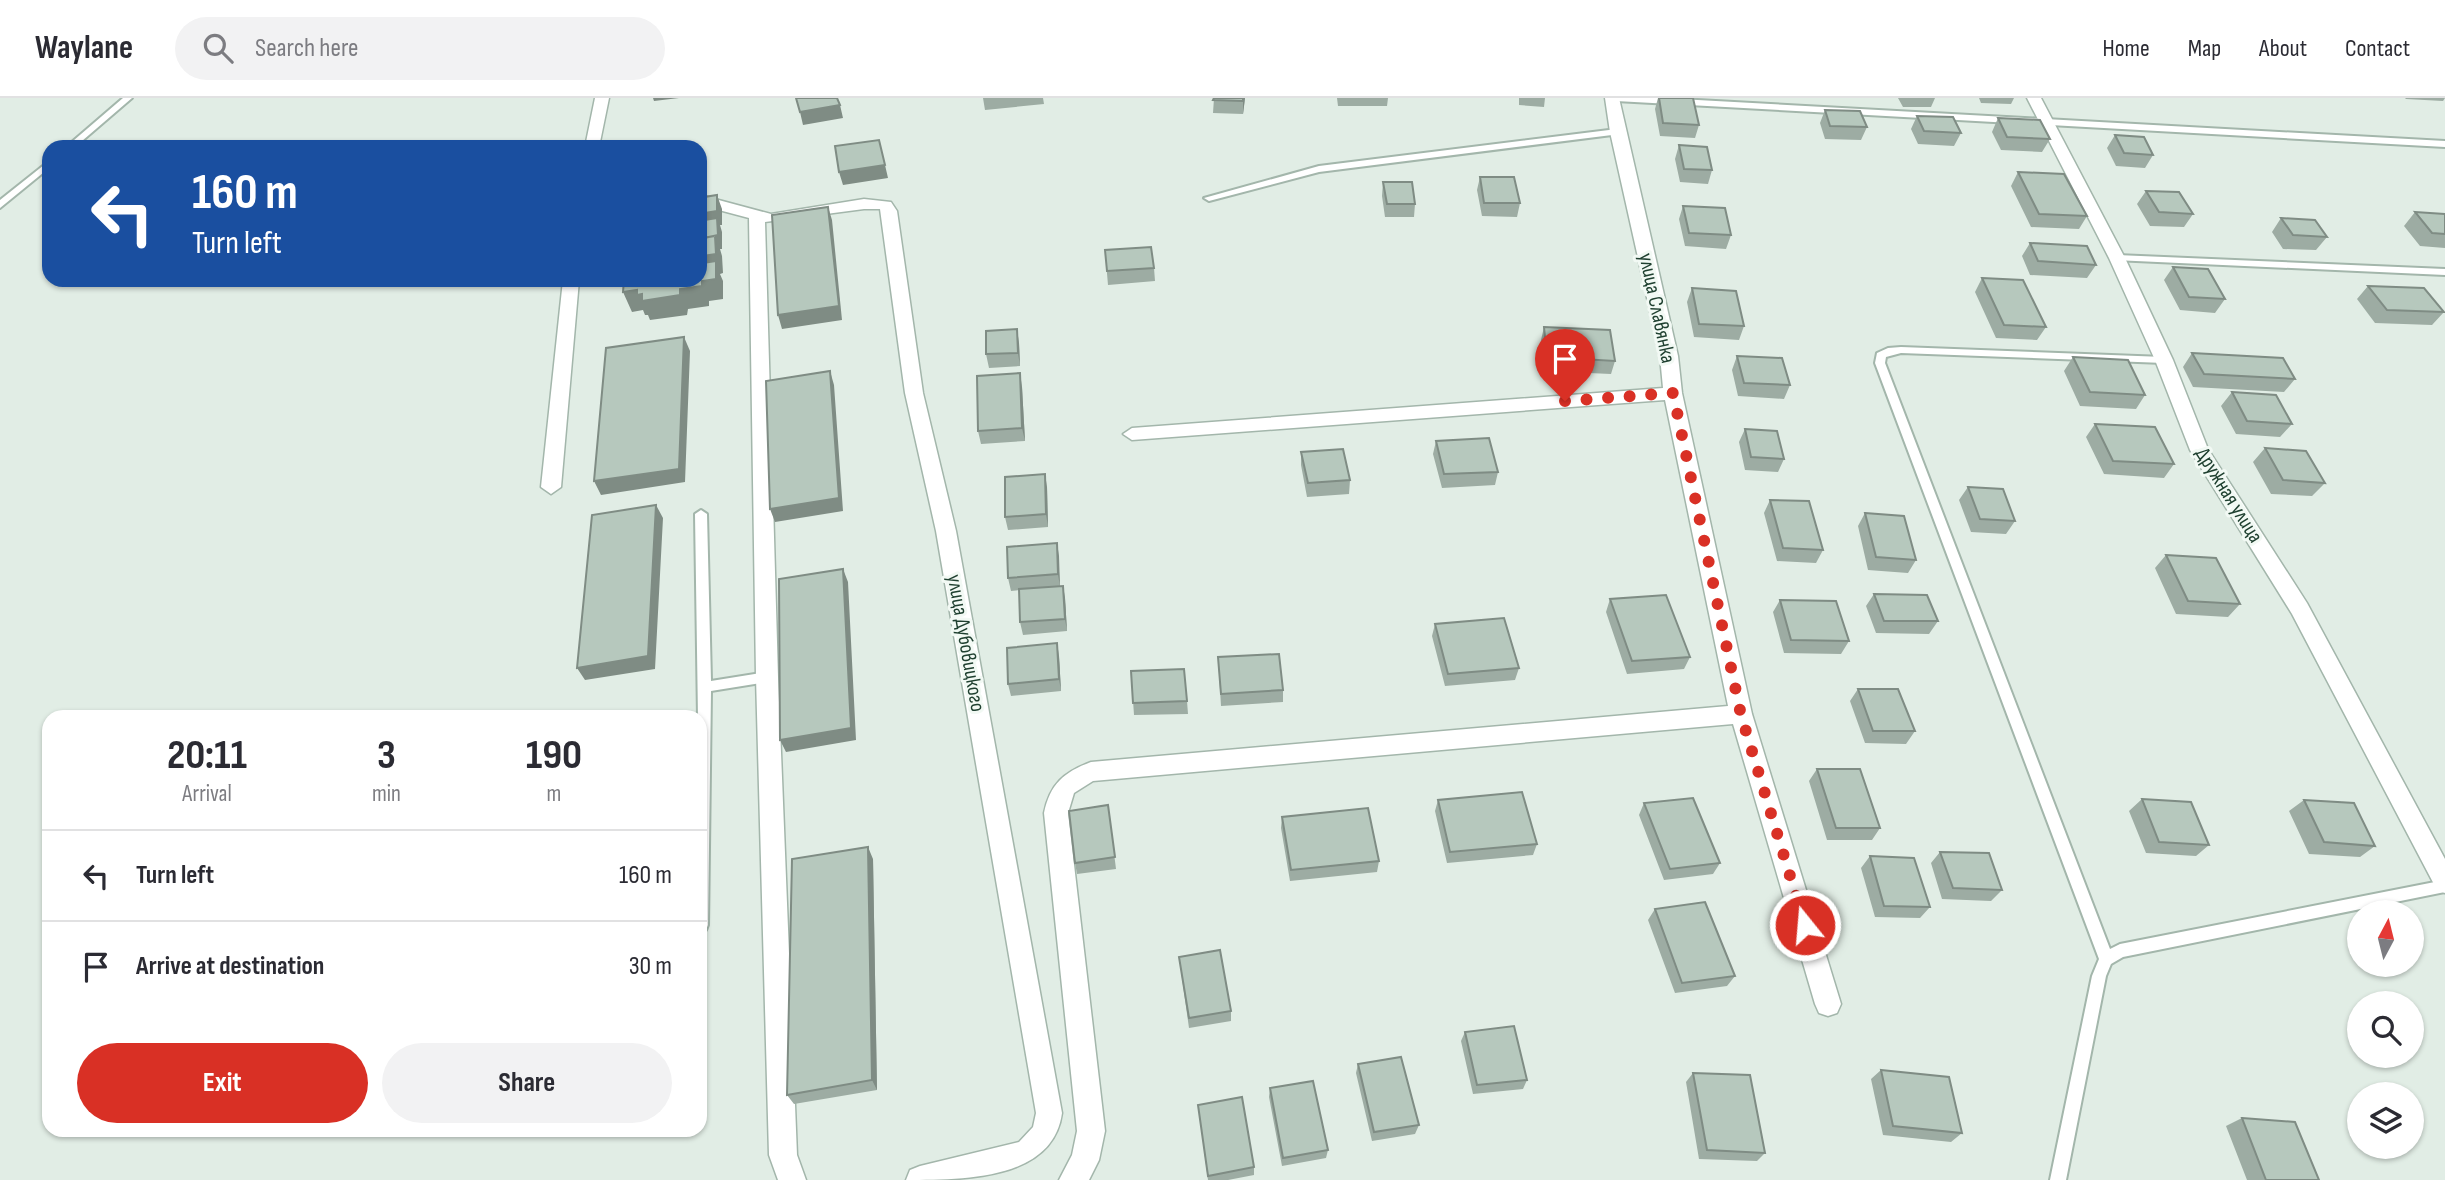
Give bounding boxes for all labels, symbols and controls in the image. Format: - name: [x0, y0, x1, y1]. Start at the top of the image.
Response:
- search box: [175, 17, 665, 80]
- text: Waylane: [35, 28, 133, 68]
- icon: search: [199, 29, 237, 67]
- text: Search here: [255, 33, 358, 64]
- text: Home: [2102, 34, 2150, 63]
- text: Map: [2188, 34, 2221, 63]
- text: About: [2259, 34, 2307, 63]
- text: Contact: [2345, 34, 2410, 63]
- text: 160 m: [192, 164, 298, 223]
- icon: left: [77, 168, 168, 259]
- text: Turn left: [192, 224, 282, 263]
- street label: улица Славянка: [1633, 251, 1681, 365]
- pin: [1535, 329, 1595, 401]
- icon: arrive: [1546, 340, 1584, 378]
- street label: Дружная улица: [2190, 443, 2268, 547]
- street label: улица Дубовицкого: [942, 572, 990, 714]
- text: 20:11: [167, 730, 247, 781]
- text: 3: [377, 730, 396, 781]
- text: 190: [526, 730, 582, 781]
- text: Arrival: [182, 780, 232, 808]
- text: min: [372, 780, 401, 808]
- text: m: [547, 780, 561, 808]
- icon: left: [77, 857, 115, 895]
- text: Turn left: [136, 860, 214, 891]
- text: 160 m: [619, 860, 672, 891]
- position arrow: [1768, 888, 1842, 962]
- north arrow: [2347, 900, 2424, 976]
- map controls: [2347, 900, 2424, 1159]
- icon: arrive: [77, 948, 115, 986]
- text: Arrive at destination: [136, 951, 324, 982]
- text: 30 m: [629, 951, 672, 982]
- button: search: [2347, 991, 2424, 1068]
- button: Exit: [77, 1043, 368, 1123]
- button: Share: [382, 1043, 672, 1123]
- button: layers: [2347, 1082, 2424, 1159]

